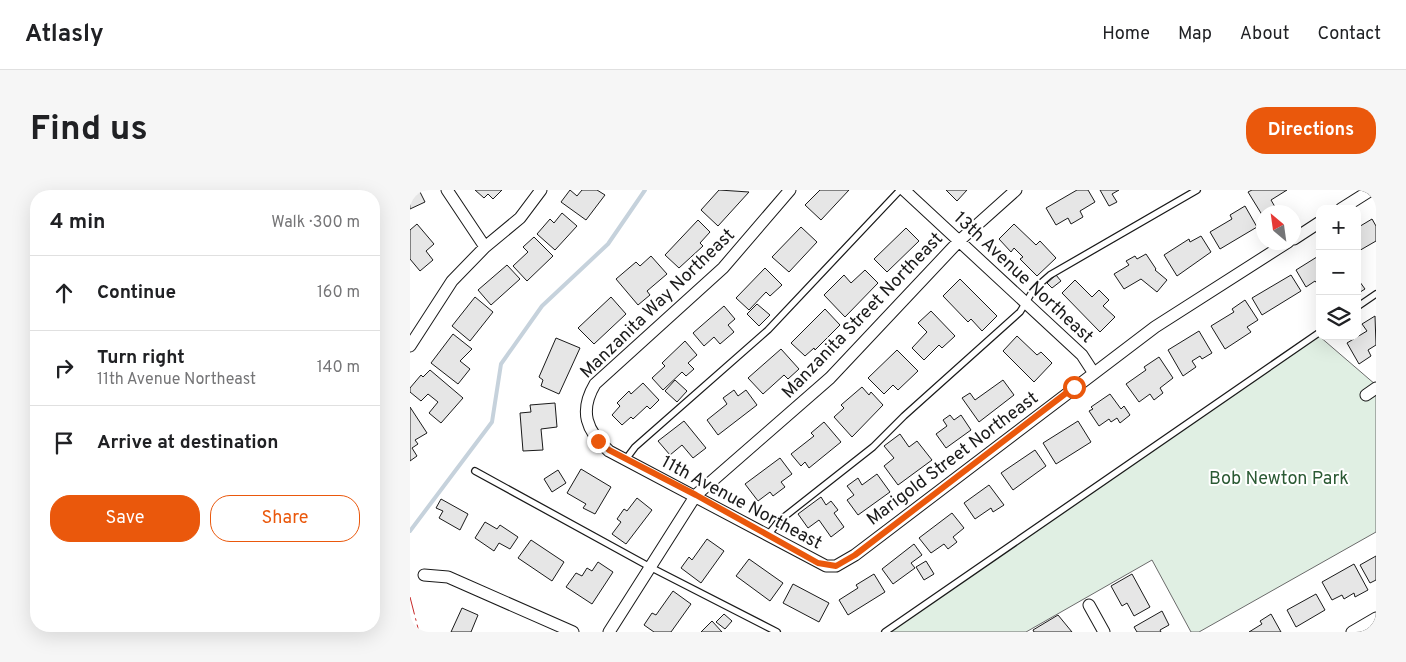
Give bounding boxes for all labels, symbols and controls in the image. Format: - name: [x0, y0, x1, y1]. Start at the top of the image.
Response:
- text: Atlasly: [25, 20, 104, 50]
- text: Home: [1102, 23, 1150, 46]
- text: Map: [1178, 23, 1212, 46]
- text: About: [1240, 23, 1289, 46]
- text: Contact: [1317, 23, 1381, 46]
- button: Directions: [1246, 107, 1376, 154]
- text: Find us: [30, 108, 148, 152]
- north arrow: [1256, 205, 1301, 250]
- map controls: [1316, 205, 1361, 340]
- button: +: [1316, 205, 1361, 250]
- street label: 13th Avenue Northeast: [948, 207, 1098, 349]
- text: 4 min: [50, 209, 106, 236]
- text: Walk · 300 m: [271, 213, 360, 233]
- street label: Manzanita Way Northeast: [576, 224, 740, 384]
- street label: Manzanita Street Northeast: [778, 228, 949, 404]
- button: −: [1316, 250, 1361, 295]
- icon: ahead: [50, 279, 78, 307]
- text: Continue: [97, 281, 176, 305]
- text: 160 m: [317, 283, 360, 303]
- button: layers: [1316, 295, 1361, 340]
- text: Turn right: [97, 346, 185, 370]
- icon: right: [50, 354, 78, 382]
- text: 140 m: [317, 358, 360, 378]
- text: 11th Avenue Northeast: [97, 370, 256, 390]
- route start: [1063, 376, 1086, 399]
- street label: Marigold Street Northeast: [863, 387, 1043, 531]
- icon: arrive: [50, 429, 78, 457]
- route end: [587, 430, 610, 453]
- text: Arrive at destination: [97, 431, 278, 455]
- street label: 11th Avenue Northeast: [657, 451, 826, 555]
- park label: Bob Newton Park: [1209, 468, 1349, 491]
- button: Save: [50, 495, 200, 542]
- button: Share: [210, 495, 360, 542]

